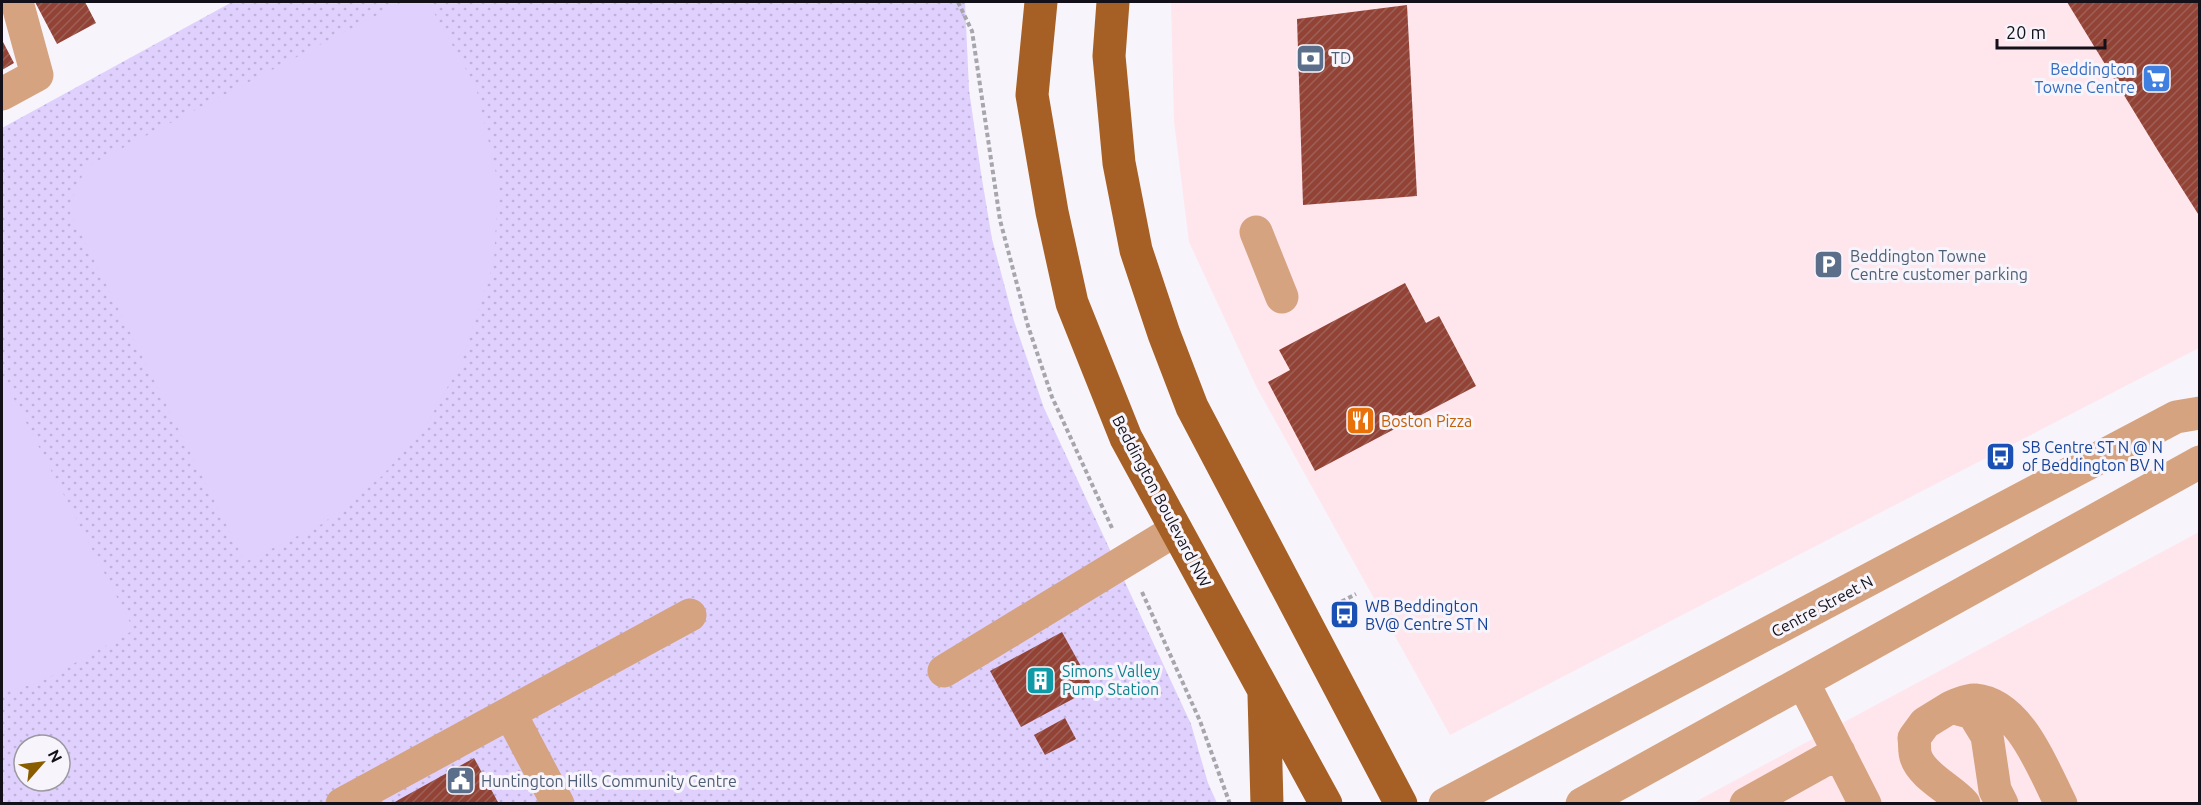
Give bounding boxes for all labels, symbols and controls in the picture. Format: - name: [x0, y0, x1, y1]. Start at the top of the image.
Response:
- scale bar: [1997, 12, 2105, 50]
- text: 20 m: [2006, 22, 2046, 42]
- bank icon: TD: [1294, 42, 1326, 74]
- place label: TD: [1331, 49, 1351, 67]
- place label: Beddington Towne Centre: [2035, 60, 2135, 96]
- supermarket icon: Beddington Towne Centre: [2140, 62, 2172, 94]
- place label: Beddington Towne Centre customer parking: [1850, 247, 2028, 283]
- parking icon: Beddington Towne Centre customer parking: [1813, 249, 1845, 281]
- restaurant icon: Boston Pizza: [1344, 405, 1376, 437]
- street label: Beddington Boulevard NW: [1109, 412, 1215, 590]
- place label: Boston Pizza: [1381, 412, 1472, 430]
- place label: SB Centre ST N @ N of Beddington BV N: [2022, 438, 2165, 474]
- bus stop icon: SB Centre ST N @ N of Beddington BV N: [1985, 440, 2017, 472]
- street label: Centre Street N: [1768, 572, 1876, 640]
- place label: WB Beddington BV@ Centre ST N: [1365, 597, 1488, 633]
- bus stop icon: WB Beddington BV@ Centre ST N: [1328, 599, 1360, 631]
- place label: Simons Valley Pump Station: [1062, 662, 1161, 698]
- building icon: Simons Valley Pump Station: [1025, 664, 1057, 696]
- north arrow: [12, 733, 72, 793]
- text: N: [44, 746, 66, 765]
- public building icon: Huntington Hills Community Centre: [444, 765, 476, 797]
- place label: Huntington Hills Community Centre: [481, 772, 737, 790]

